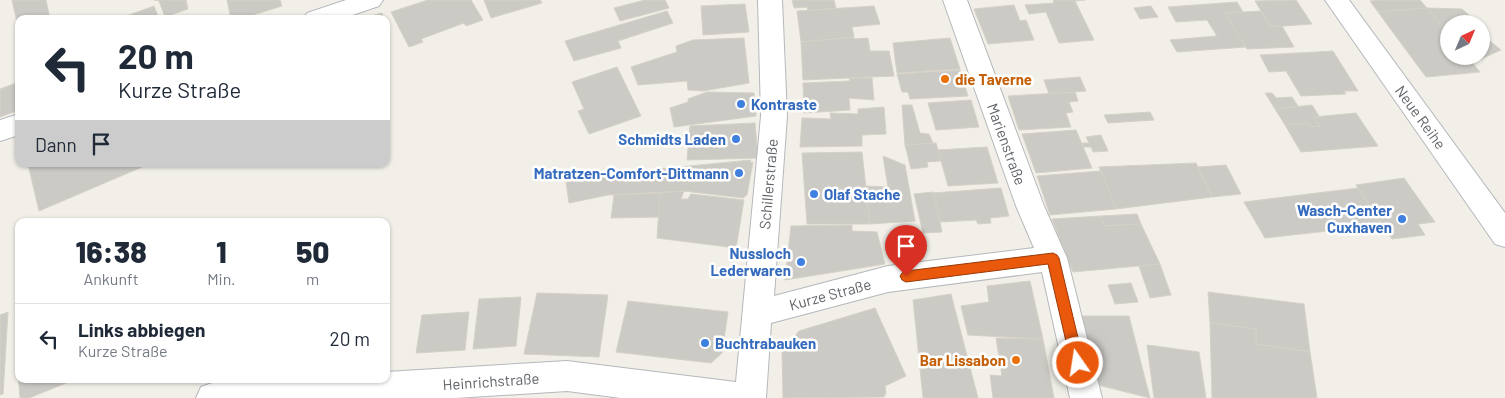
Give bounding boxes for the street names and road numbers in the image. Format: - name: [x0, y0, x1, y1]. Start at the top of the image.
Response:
- street label: Neue Reihe: [1392, 82, 1450, 152]
- street label: Marienstraße: [984, 101, 1030, 187]
- street label: Schillerstraße: [755, 138, 781, 230]
- street label: Kurze Straße: [787, 274, 873, 314]
- street label: Heinrichstraße: [442, 369, 540, 393]

